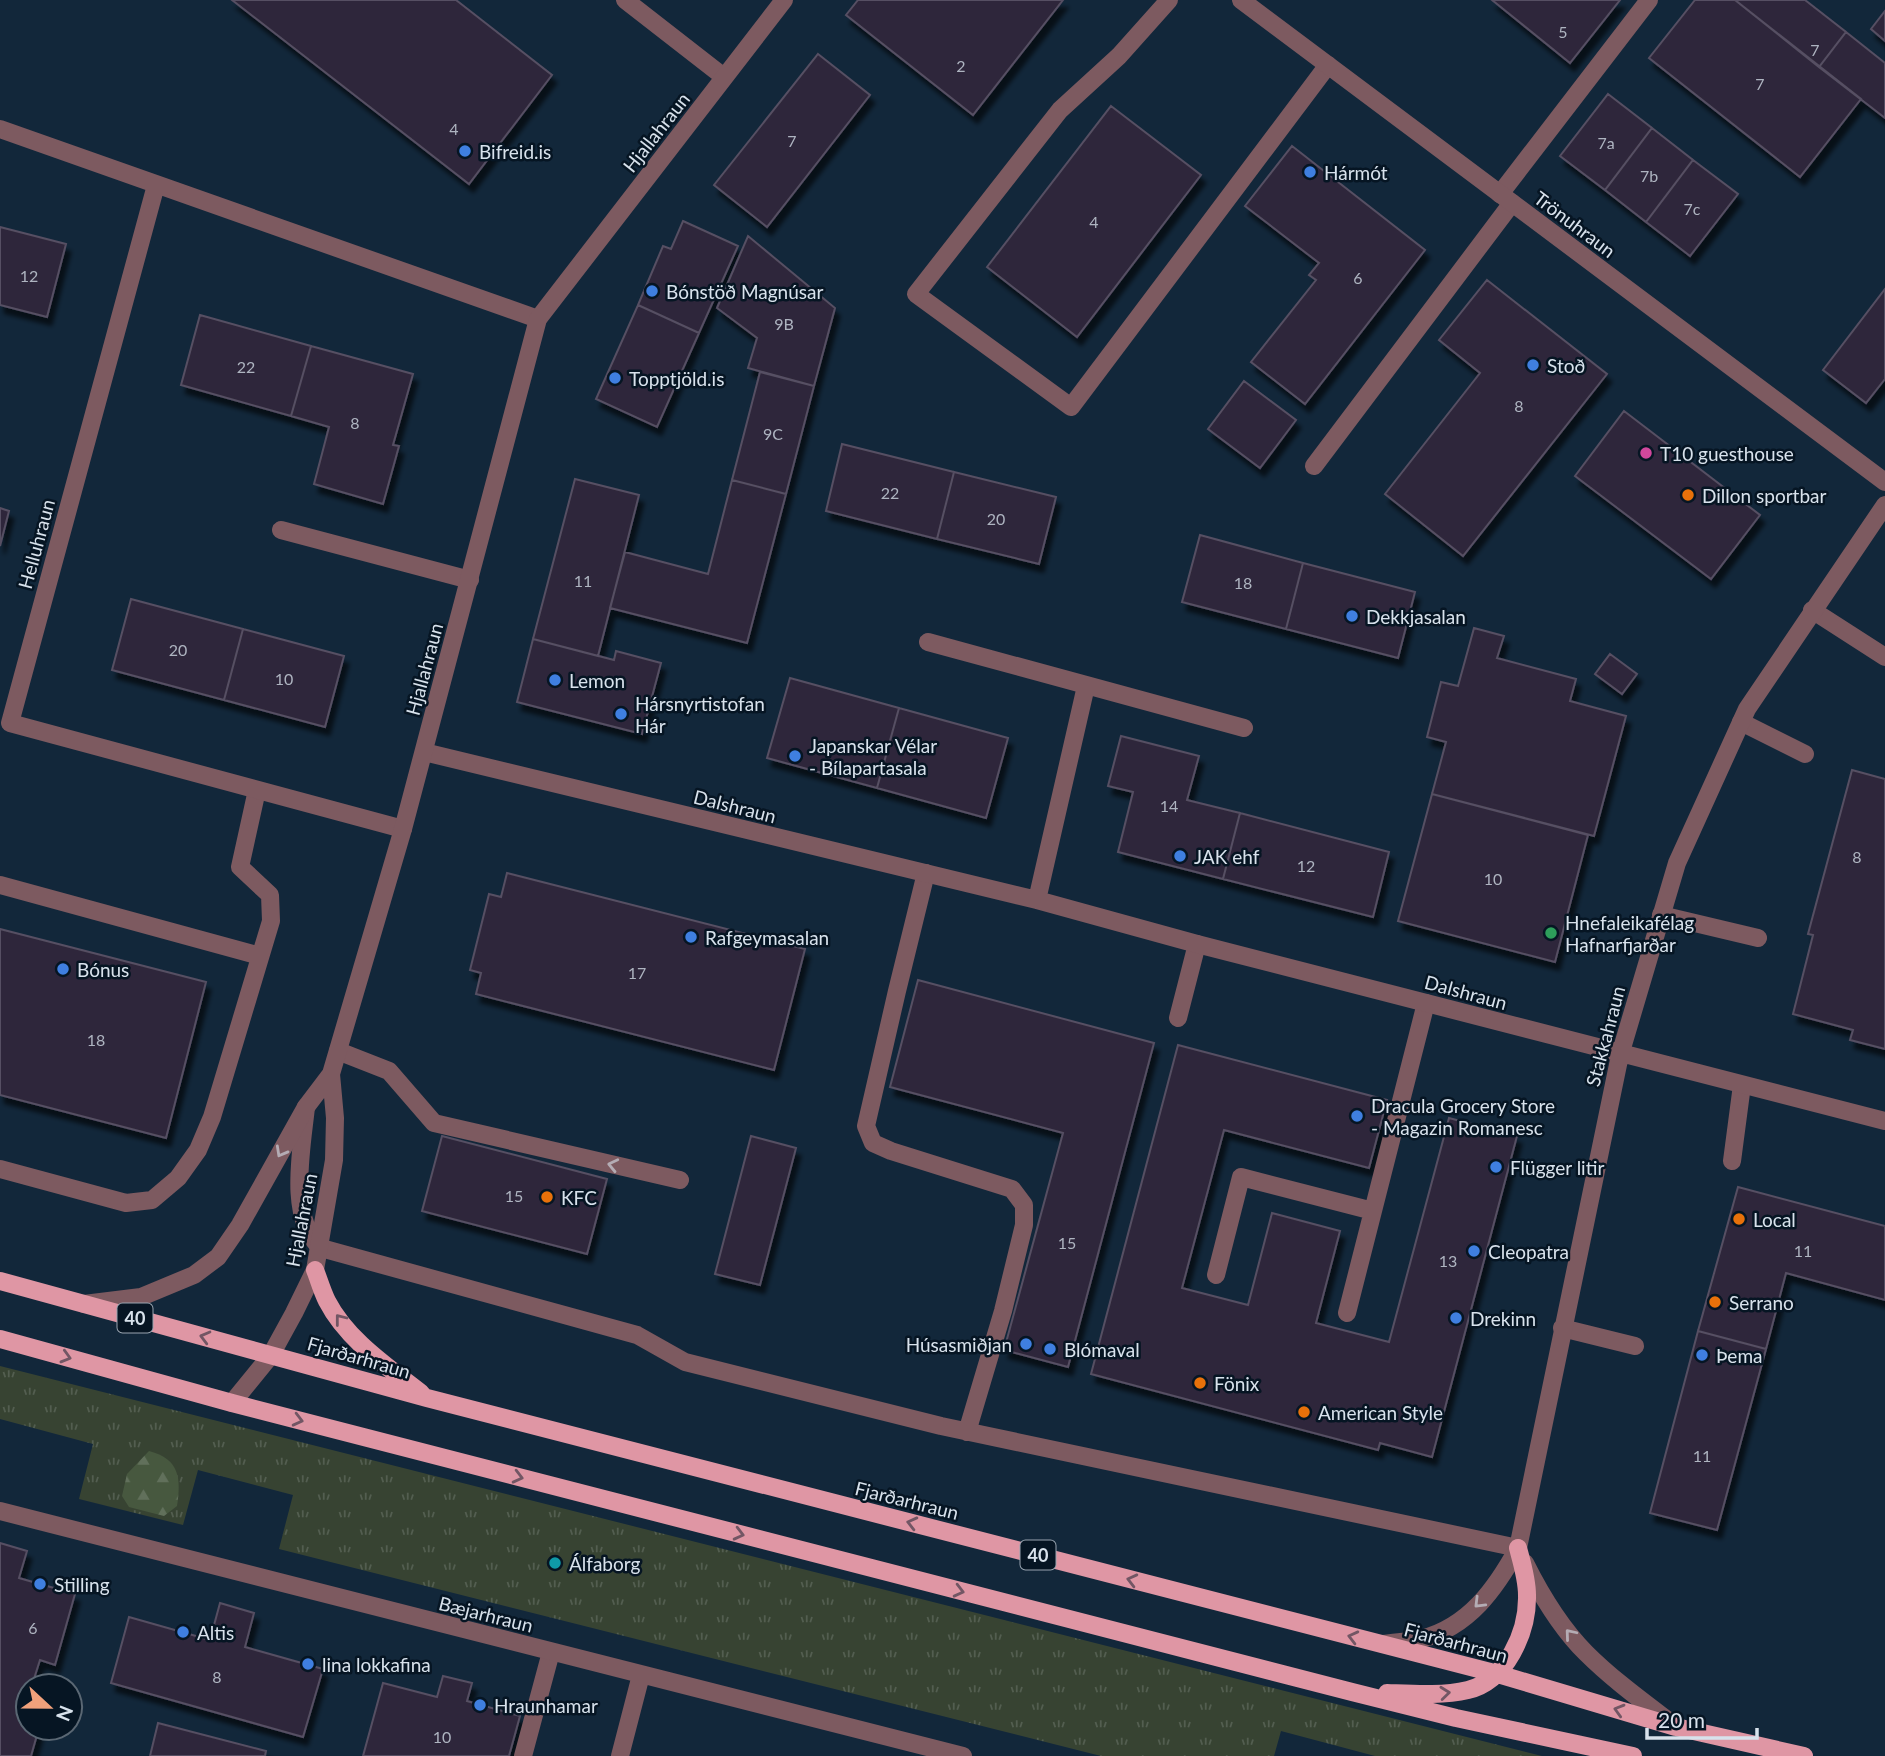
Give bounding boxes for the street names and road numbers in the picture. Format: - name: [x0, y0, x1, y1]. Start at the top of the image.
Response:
- street label: Hjallahraun: [618, 88, 694, 176]
- street label: Trönuhraun: [1530, 186, 1620, 262]
- street label: Helluhraun: [13, 497, 59, 591]
- street label: Hjallahraun: [401, 620, 447, 718]
- street label: Dalshraun: [691, 785, 779, 827]
- street label: Dalshraun: [1422, 970, 1510, 1014]
- street label: Stakkahraun: [1581, 983, 1629, 1089]
- street label: Hjallahraun: [281, 1171, 321, 1269]
- road number: 40: [118, 1303, 152, 1332]
- street label: Fjarðarhraun: [305, 1331, 413, 1383]
- street label: Fjarðarhraun: [853, 1476, 961, 1524]
- road number: 40: [1020, 1540, 1056, 1570]
- street label: Bæjarhraun: [436, 1591, 536, 1637]
- street label: Fjarðarhraun: [1402, 1617, 1510, 1667]

